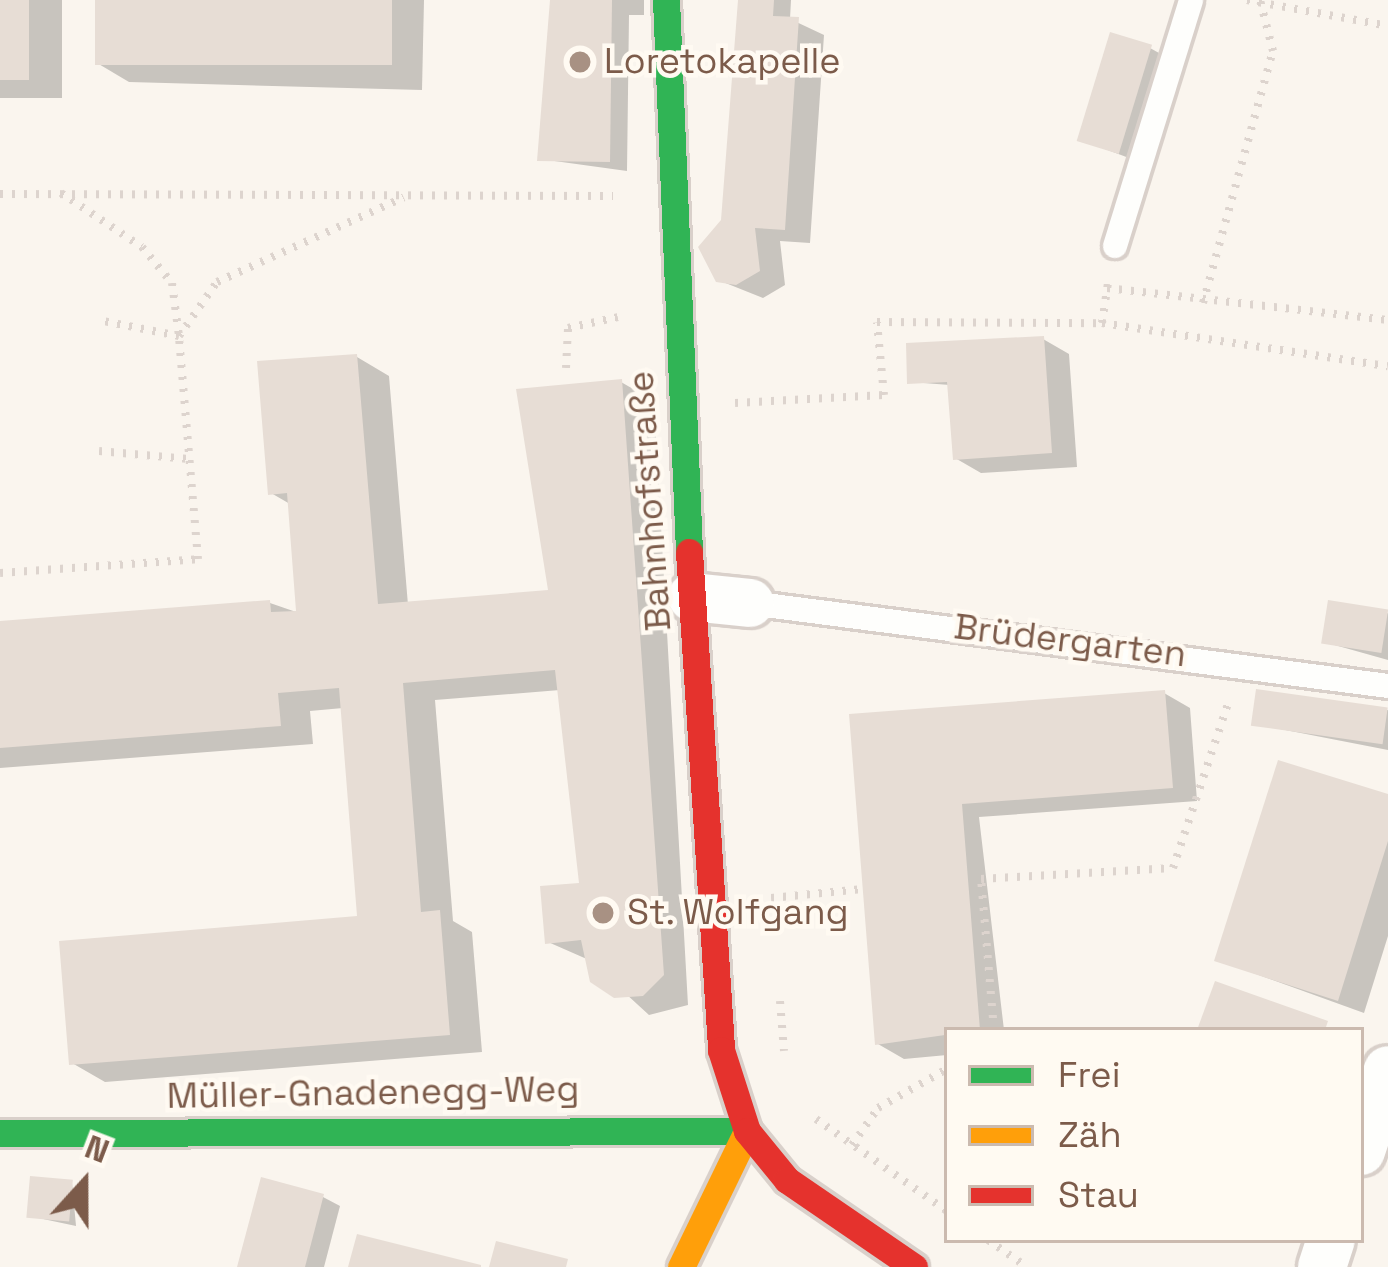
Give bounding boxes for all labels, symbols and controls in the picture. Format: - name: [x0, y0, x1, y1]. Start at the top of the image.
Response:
- place label: Loretokapelle: [604, 40, 841, 84]
- marker: Loretokapelle: [567, 49, 593, 75]
- street label: Bahnhofstraße: [619, 370, 681, 632]
- street label: Brüdergarten: [951, 605, 1189, 677]
- place label: St. Wolfgang: [627, 891, 850, 935]
- marker: St. Wolfgang: [590, 900, 616, 926]
- legend: [944, 1027, 1364, 1243]
- text: Frei: [1058, 1052, 1121, 1098]
- street label: Müller-Gnadenegg-Weg: [166, 1068, 580, 1118]
- text: Zäh: [1058, 1112, 1122, 1158]
- north arrow: [24, 1123, 144, 1243]
- text: N: [79, 1126, 115, 1173]
- text: Stau: [1058, 1172, 1139, 1218]

